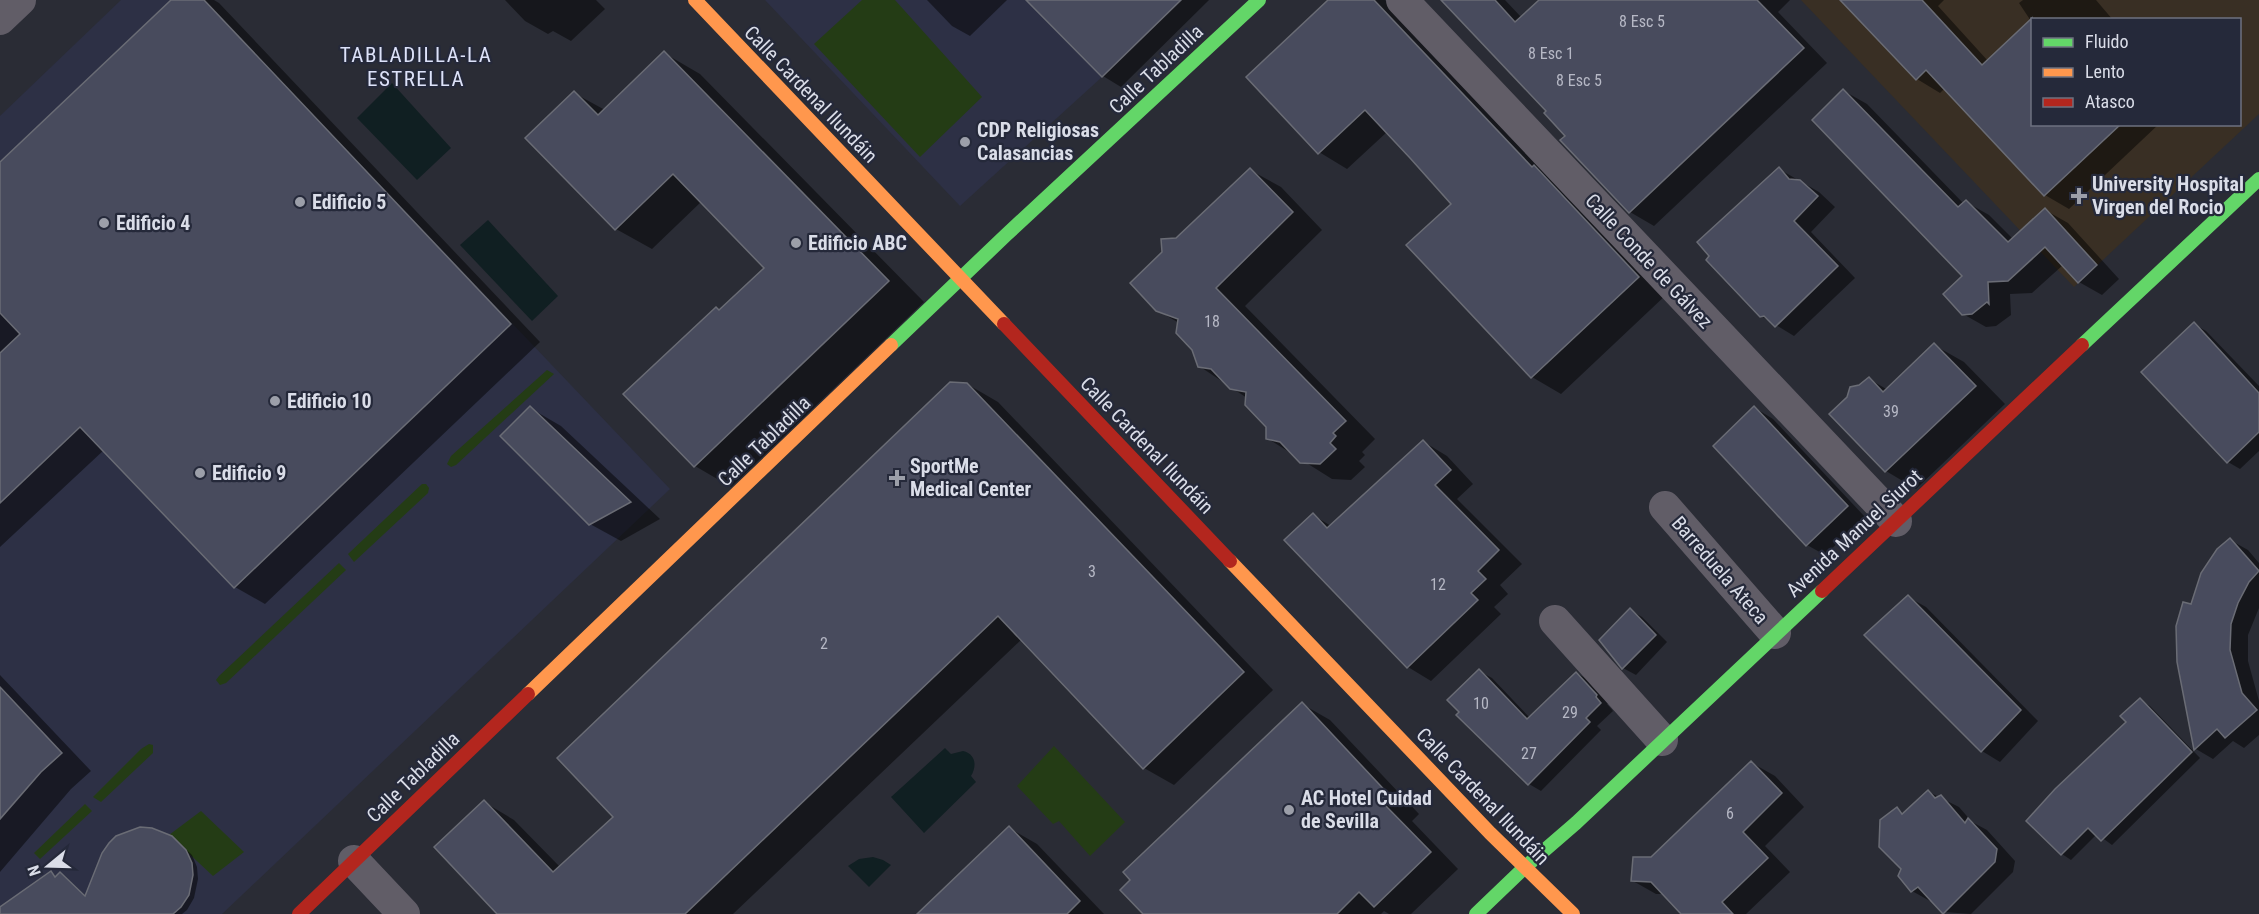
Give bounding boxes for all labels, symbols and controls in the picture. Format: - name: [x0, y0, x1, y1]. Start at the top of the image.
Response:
- house number: 8 Esc 5: [1619, 12, 1665, 31]
- legend: [2031, 18, 2241, 126]
- street label: Calle Tabladilla: [1104, 19, 1208, 119]
- street label: Calle Cardenal Ilundáin: [739, 20, 883, 168]
- text: Fluido: [2085, 31, 2129, 52]
- district label: TABLADILLA-LA ESTRELLA: [340, 43, 492, 91]
- house number: 8 Esc 1: [1528, 44, 1574, 63]
- text: Lento: [2085, 61, 2125, 82]
- house number: 8 Esc 5: [1556, 71, 1602, 90]
- text: Atasco: [2085, 91, 2135, 112]
- place label: CDP Religiosas Calasancias: [977, 118, 1099, 165]
- marker: CDP Religiosas Calasancias: [958, 135, 972, 149]
- place label: University Hospital Virgen del Rocio: [2092, 172, 2244, 219]
- marker: University Hospital Virgen del Rocio: [2070, 187, 2088, 205]
- street label: Calle Conde de Gálvez: [1580, 189, 1718, 333]
- place label: Edificio 5: [312, 190, 386, 214]
- marker: Edificio 5: [293, 195, 307, 209]
- place label: Edificio 4: [116, 211, 190, 235]
- marker: Edificio 4: [97, 216, 111, 230]
- place label: Edificio ABC: [808, 231, 907, 255]
- marker: Edificio ABC: [789, 236, 803, 250]
- house number: 18: [1204, 312, 1220, 331]
- street label: Calle Cardenal Ilundáin: [1075, 371, 1219, 519]
- place label: Edificio 10: [287, 389, 372, 413]
- street label: Calle Tabladilla: [713, 391, 815, 491]
- marker: Edificio 10: [268, 394, 282, 408]
- house number: 39: [1883, 402, 1899, 421]
- place label: SportMe Medical Center: [910, 454, 1031, 501]
- place label: Edificio 9: [212, 461, 286, 485]
- street label: Avenida Manuel Siurot: [1781, 464, 1927, 602]
- marker: Edificio 9: [193, 466, 207, 480]
- marker: SportMe Medical Center: [888, 469, 906, 487]
- street label: Barreduela Ateca: [1667, 511, 1773, 629]
- house number: 3: [1088, 562, 1096, 581]
- house number: 12: [1430, 575, 1446, 594]
- house number: 2: [820, 634, 828, 653]
- house number: 10: [1473, 694, 1489, 713]
- house number: 29: [1562, 703, 1578, 722]
- street label: Calle Cardenal Ilundáin: [1411, 722, 1555, 870]
- street label: Calle Tabladilla: [362, 727, 464, 827]
- house number: 27: [1521, 744, 1537, 763]
- place label: AC Hotel Cuidad de Sevilla: [1301, 786, 1432, 833]
- marker: AC Hotel Cuidad de Sevilla: [1282, 803, 1296, 817]
- house number: 6: [1726, 804, 1734, 823]
- north arrow: [18, 836, 78, 896]
- text: N: [24, 863, 45, 878]

